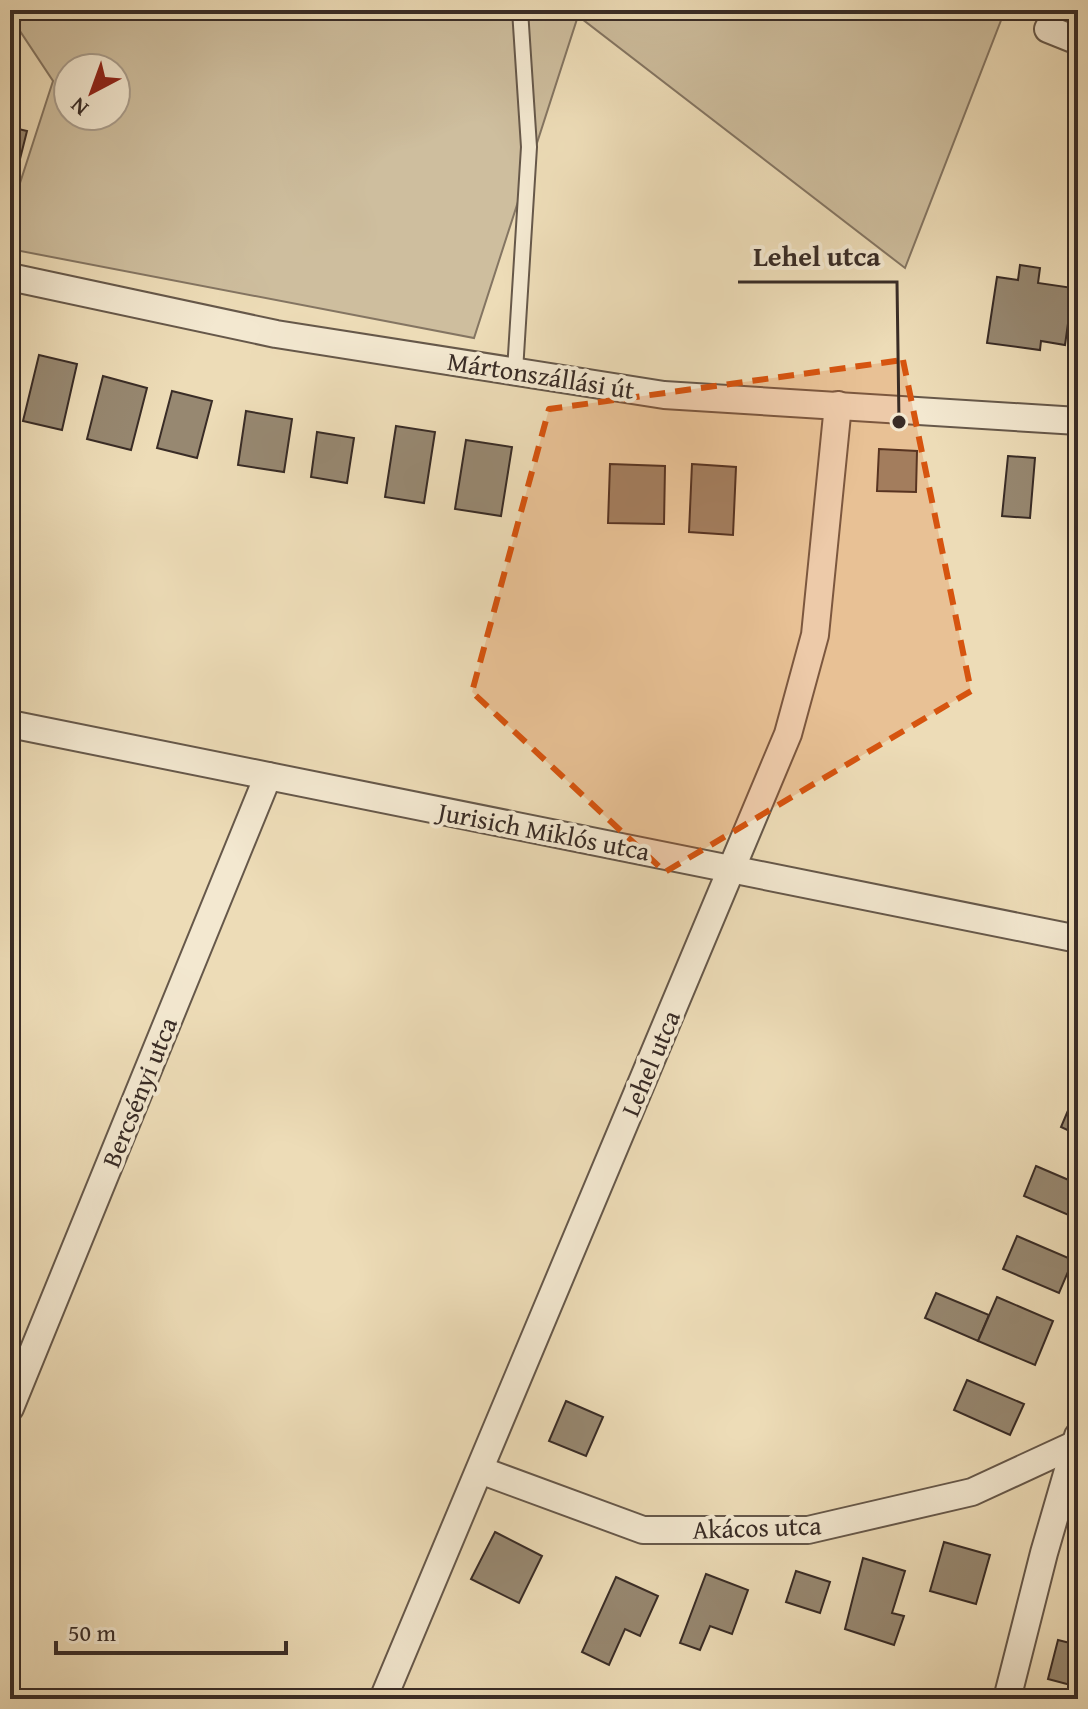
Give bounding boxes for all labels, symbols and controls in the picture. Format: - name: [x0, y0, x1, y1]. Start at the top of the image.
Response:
- north arrow: [52, 52, 132, 132]
- text: N: [63, 90, 95, 124]
- callout: Lehel utca: [738, 230, 897, 282]
- text: Lehel utca: [753, 235, 881, 276]
- street label: Mártonszállási út: [445, 341, 637, 409]
- street label: Jurisich Miklós utca: [432, 791, 654, 871]
- street label: Lehel utca: [610, 1003, 690, 1122]
- street label: Bercsényi utca: [91, 1010, 187, 1173]
- street label: Akácos utca: [692, 1505, 823, 1549]
- scale bar: [56, 1605, 286, 1655]
- text: 50 m: [68, 1615, 116, 1650]

